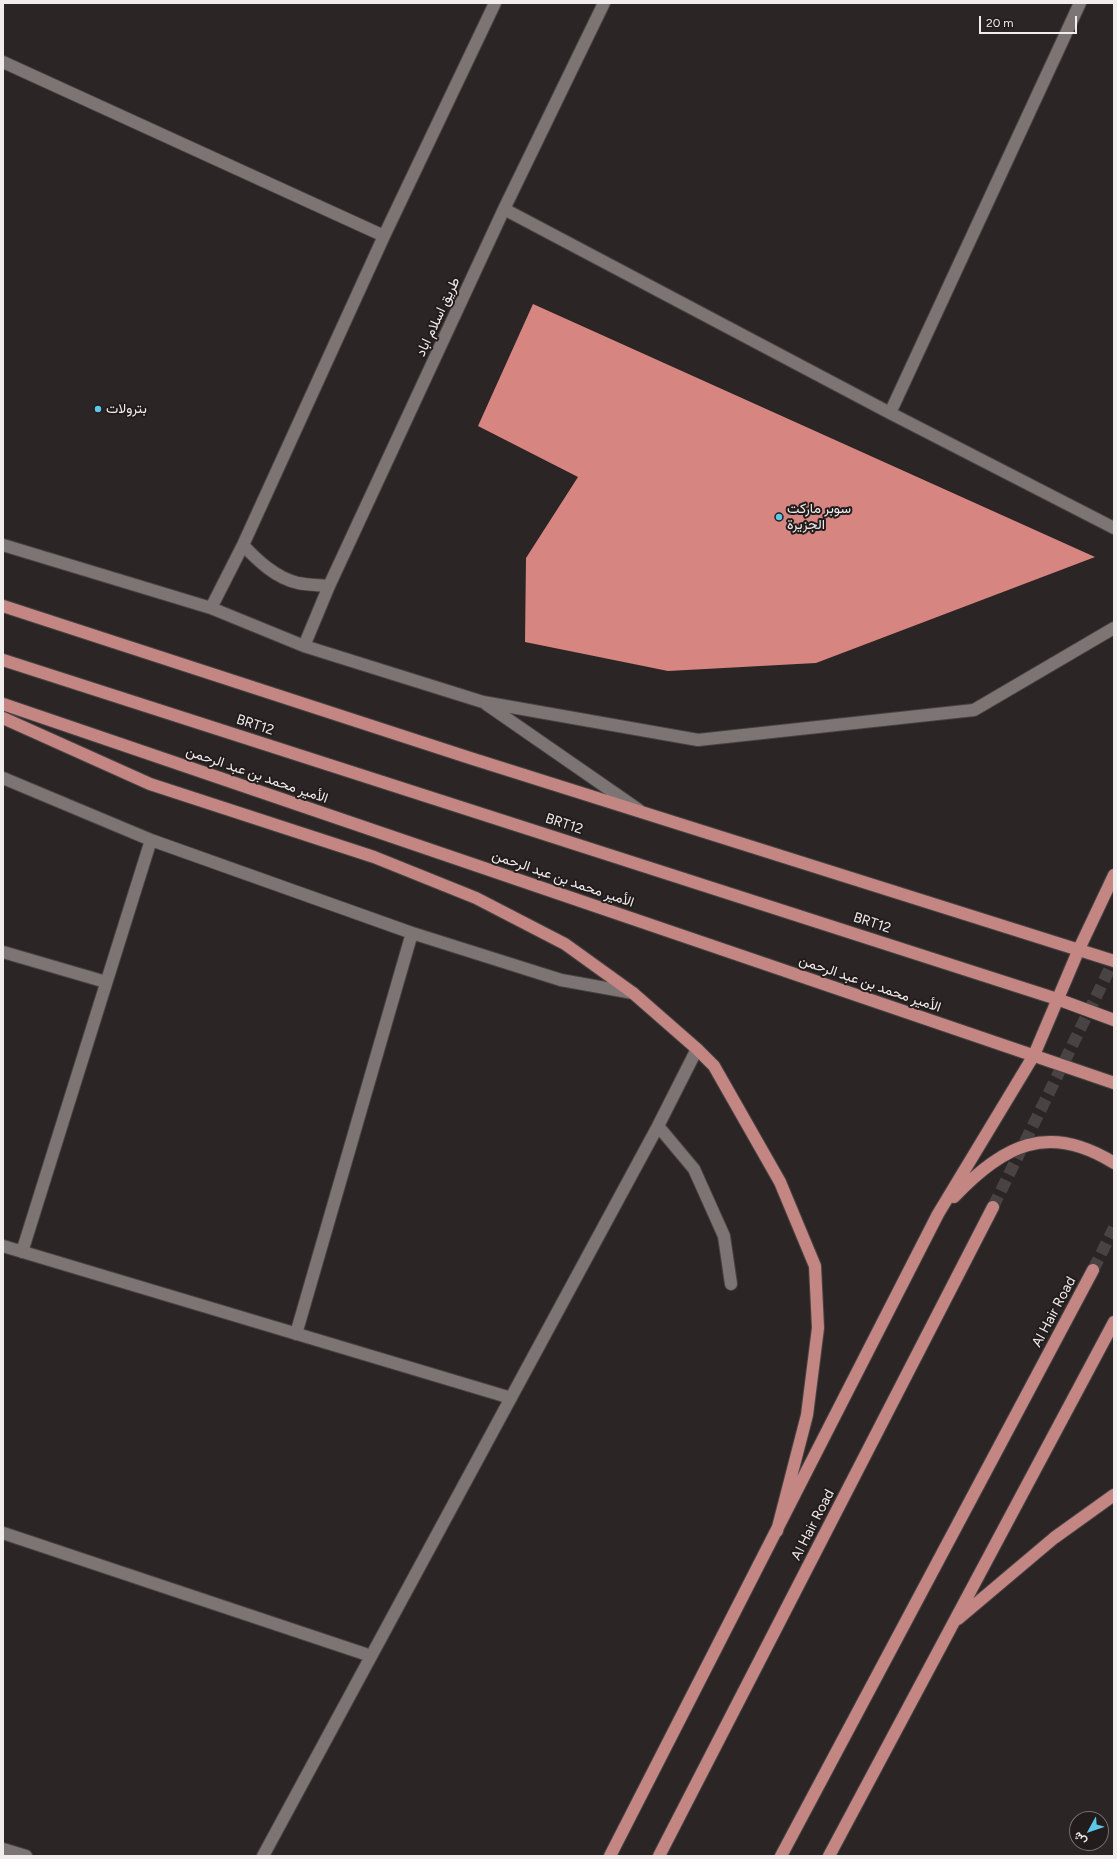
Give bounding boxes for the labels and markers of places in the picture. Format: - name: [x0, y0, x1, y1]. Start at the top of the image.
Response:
- place label: بترولات: [106, 401, 147, 417]
- marker: بترولات: [93, 404, 103, 414]
- place label: سوبر ماركت الجزيرة: [787, 501, 851, 534]
- marker: سوبر ماركت الجزيرة: [774, 512, 784, 522]

